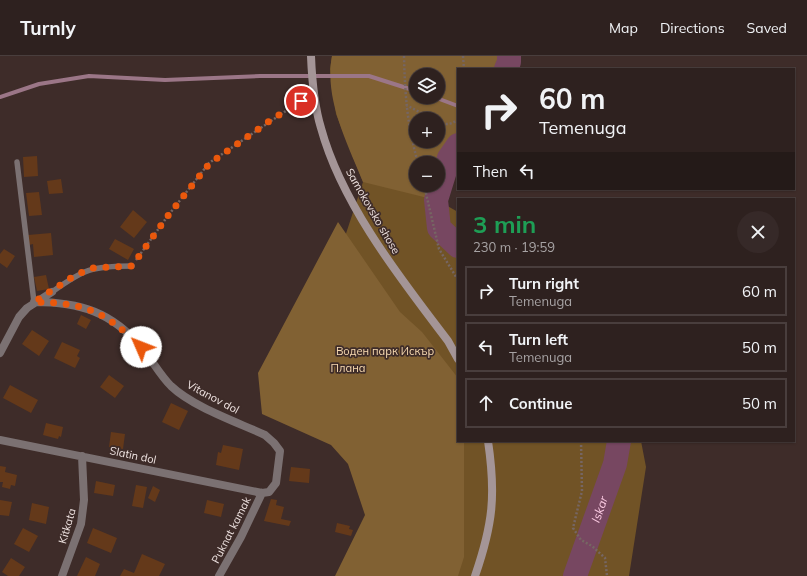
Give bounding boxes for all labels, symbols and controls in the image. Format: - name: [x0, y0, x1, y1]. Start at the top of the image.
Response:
- text: Turnly: [20, 16, 76, 40]
- text: Map: [609, 19, 638, 37]
- text: Directions: [660, 19, 725, 37]
- text: Saved: [747, 19, 787, 37]
- map controls: [409, 68, 445, 192]
- button: layers: [409, 68, 445, 104]
- text: 60 m: [539, 81, 605, 116]
- pin: [284, 84, 318, 118]
- icon: right: [473, 84, 525, 136]
- icon: arrive: [290, 90, 312, 112]
- button: +: [409, 112, 445, 148]
- text: Temenuga: [539, 116, 626, 139]
- button: −: [409, 156, 445, 192]
- icon: left: [516, 160, 538, 182]
- text: Then: [473, 162, 508, 181]
- street label: Samokovsko shose: [343, 166, 403, 256]
- text: 3 min: [473, 209, 536, 239]
- button: close: [737, 211, 779, 253]
- text: 230 m · 19:59: [473, 239, 555, 255]
- text: Turn right: [509, 274, 579, 293]
- icon: right: [475, 280, 497, 302]
- text: 60 m: [742, 282, 777, 301]
- text: Temenuga: [509, 293, 572, 309]
- position arrow: [120, 326, 162, 368]
- text: Turn left: [509, 330, 568, 349]
- icon: left: [475, 336, 497, 358]
- text: 50 m: [742, 338, 777, 357]
- park label: Воден парк Искър: [336, 344, 434, 358]
- text: Temenuga: [509, 349, 572, 365]
- park label: Плана: [331, 361, 365, 375]
- street label: Vitanov dol: [184, 377, 242, 417]
- icon: ahead: [475, 392, 497, 414]
- text: Continue: [509, 394, 572, 413]
- text: 50 m: [742, 394, 777, 413]
- street label: Slatin dol: [108, 443, 158, 467]
- water label: Iskar: [587, 493, 611, 524]
- street label: Puknat kamak: [208, 494, 254, 566]
- street label: Kitkata: [55, 507, 79, 545]

